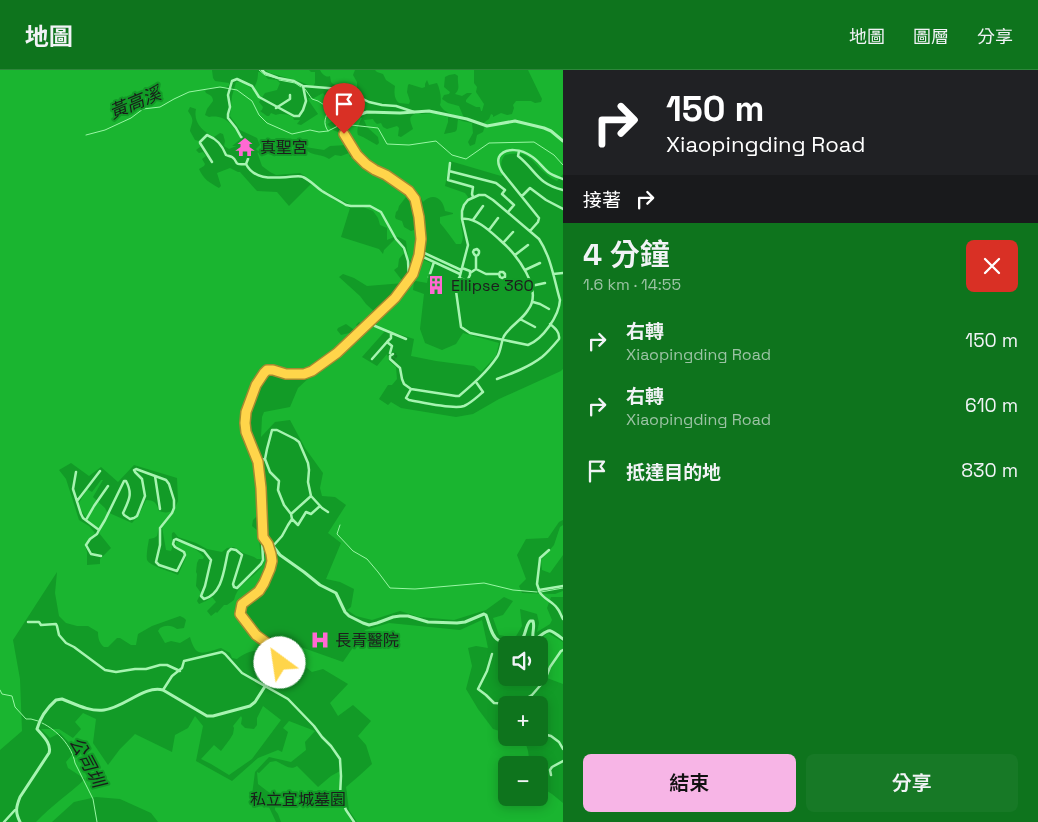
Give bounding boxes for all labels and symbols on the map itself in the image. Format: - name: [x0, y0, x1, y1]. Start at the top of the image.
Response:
- water label: 黃高溪: [105, 80, 167, 124]
- pin: [323, 83, 365, 134]
- temple icon: 真聖宮: [234, 136, 256, 158]
- place label: 真聖宮: [260, 137, 308, 158]
- building icon: Ellipse 360: [425, 274, 447, 296]
- place label: Ellipse 360: [451, 275, 534, 296]
- hospital icon: 長青醫院: [309, 629, 331, 651]
- place label: 長青醫院: [335, 630, 399, 651]
- position arrow: [253, 636, 305, 688]
- water label: 公司圳: [65, 733, 112, 794]
- park label: 私立宜城墓園: [250, 789, 346, 810]

